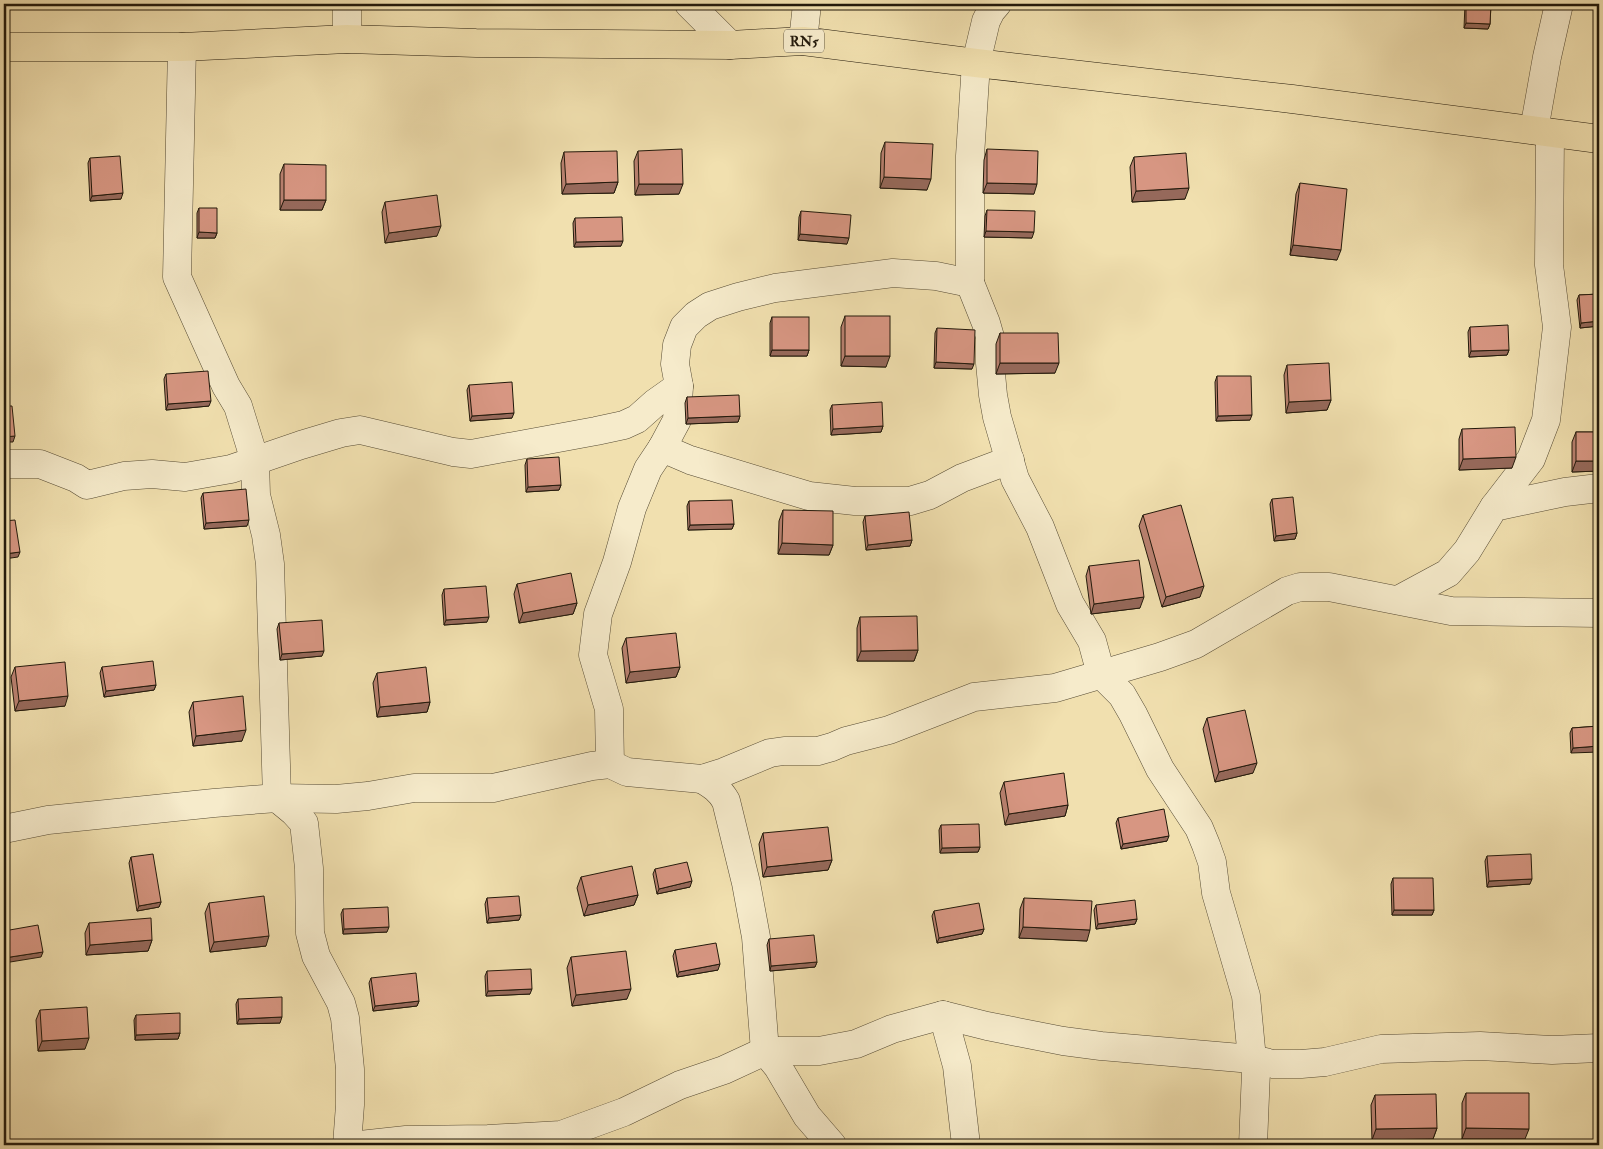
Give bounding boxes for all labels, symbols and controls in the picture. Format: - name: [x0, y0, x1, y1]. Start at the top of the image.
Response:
- road number: RN5: [784, 29, 824, 52]

